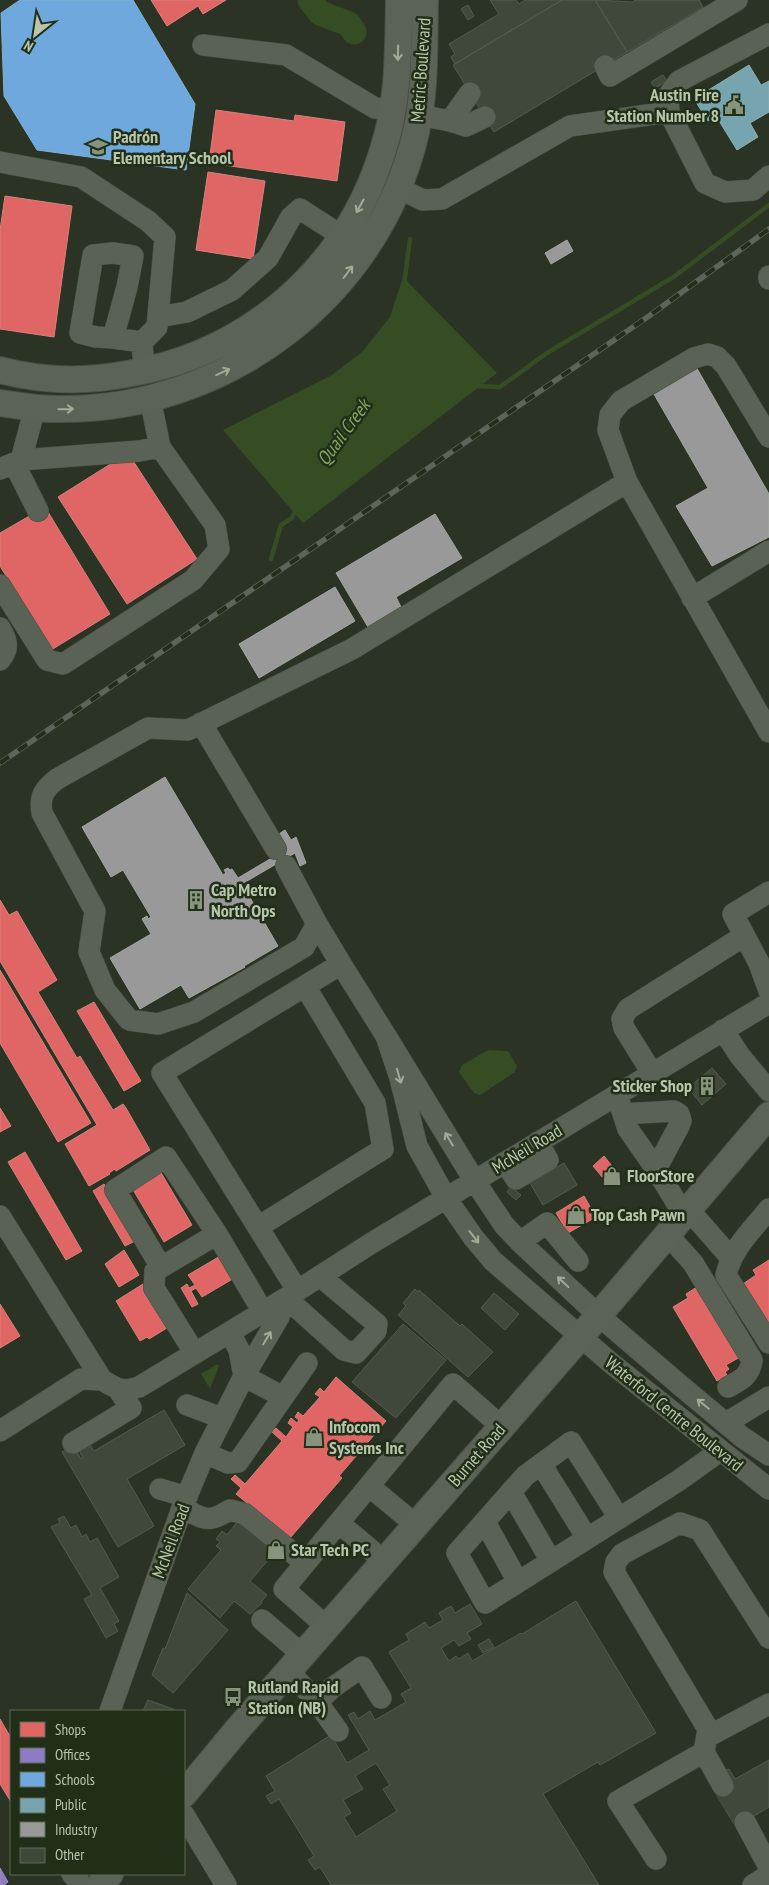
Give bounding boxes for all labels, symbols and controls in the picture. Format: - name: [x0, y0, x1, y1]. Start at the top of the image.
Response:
- north arrow: [10, 10, 60, 60]
- street label: Metric Boulevard: [405, 17, 436, 123]
- text: N: [21, 37, 36, 56]
- one-way arrow: [393, 44, 403, 61]
- place label: Austin Fire Station Number 8: [606, 83, 719, 127]
- public building icon: Austin Fire Station Number 8: [723, 94, 745, 116]
- place label: Padrón Elementary School: [113, 125, 232, 169]
- school or university icon: Padrón Elementary School: [87, 136, 109, 158]
- one-way arrow: [355, 198, 365, 213]
- one-way arrow: [343, 266, 354, 279]
- one-way arrow: [215, 367, 230, 377]
- water label: Quail Creek: [311, 392, 376, 470]
- one-way arrow: [58, 404, 74, 414]
- place label: Cap Metro North Ops: [211, 878, 276, 922]
- building icon: Cap Metro North Ops: [185, 889, 207, 911]
- one-way arrow: [395, 1068, 405, 1084]
- place label: Sticker Shop: [613, 1074, 692, 1097]
- building icon: Sticker Shop: [696, 1075, 718, 1097]
- street label: McNeil Road: [488, 1119, 566, 1178]
- one-way arrow: [443, 1132, 453, 1146]
- place label: FloorStore: [627, 1164, 695, 1187]
- shop icon: FloorStore: [601, 1165, 623, 1187]
- place label: Top Cash Pawn: [591, 1203, 685, 1226]
- shop icon: Top Cash Pawn: [565, 1204, 587, 1226]
- one-way arrow: [469, 1230, 479, 1244]
- one-way arrow: [556, 1276, 569, 1288]
- one-way arrow: [262, 1331, 272, 1345]
- street label: Waterford Centre Boulevard: [601, 1351, 748, 1476]
- one-way arrow: [696, 1399, 709, 1410]
- place label: Infocom Systems Inc: [329, 1415, 405, 1459]
- street label: Burnet Road: [443, 1418, 510, 1491]
- shop icon: Infocom Systems Inc: [303, 1426, 325, 1448]
- street label: McNeil Road: [146, 1500, 195, 1581]
- place label: Star Tech PC: [291, 1538, 369, 1561]
- shop icon: Star Tech PC: [265, 1539, 287, 1561]
- place label: Rutland Rapid Station (NB): [248, 1675, 339, 1719]
- bus stop icon: Rutland Rapid Station (NB): [222, 1686, 244, 1708]
- legend: [10, 1710, 185, 1875]
- text: Shops: [55, 1720, 86, 1739]
- text: Offices: [55, 1745, 90, 1764]
- text: Schools: [55, 1770, 95, 1789]
- text: Public: [55, 1795, 87, 1814]
- text: Industry: [55, 1820, 97, 1839]
- text: Other: [55, 1845, 85, 1864]

